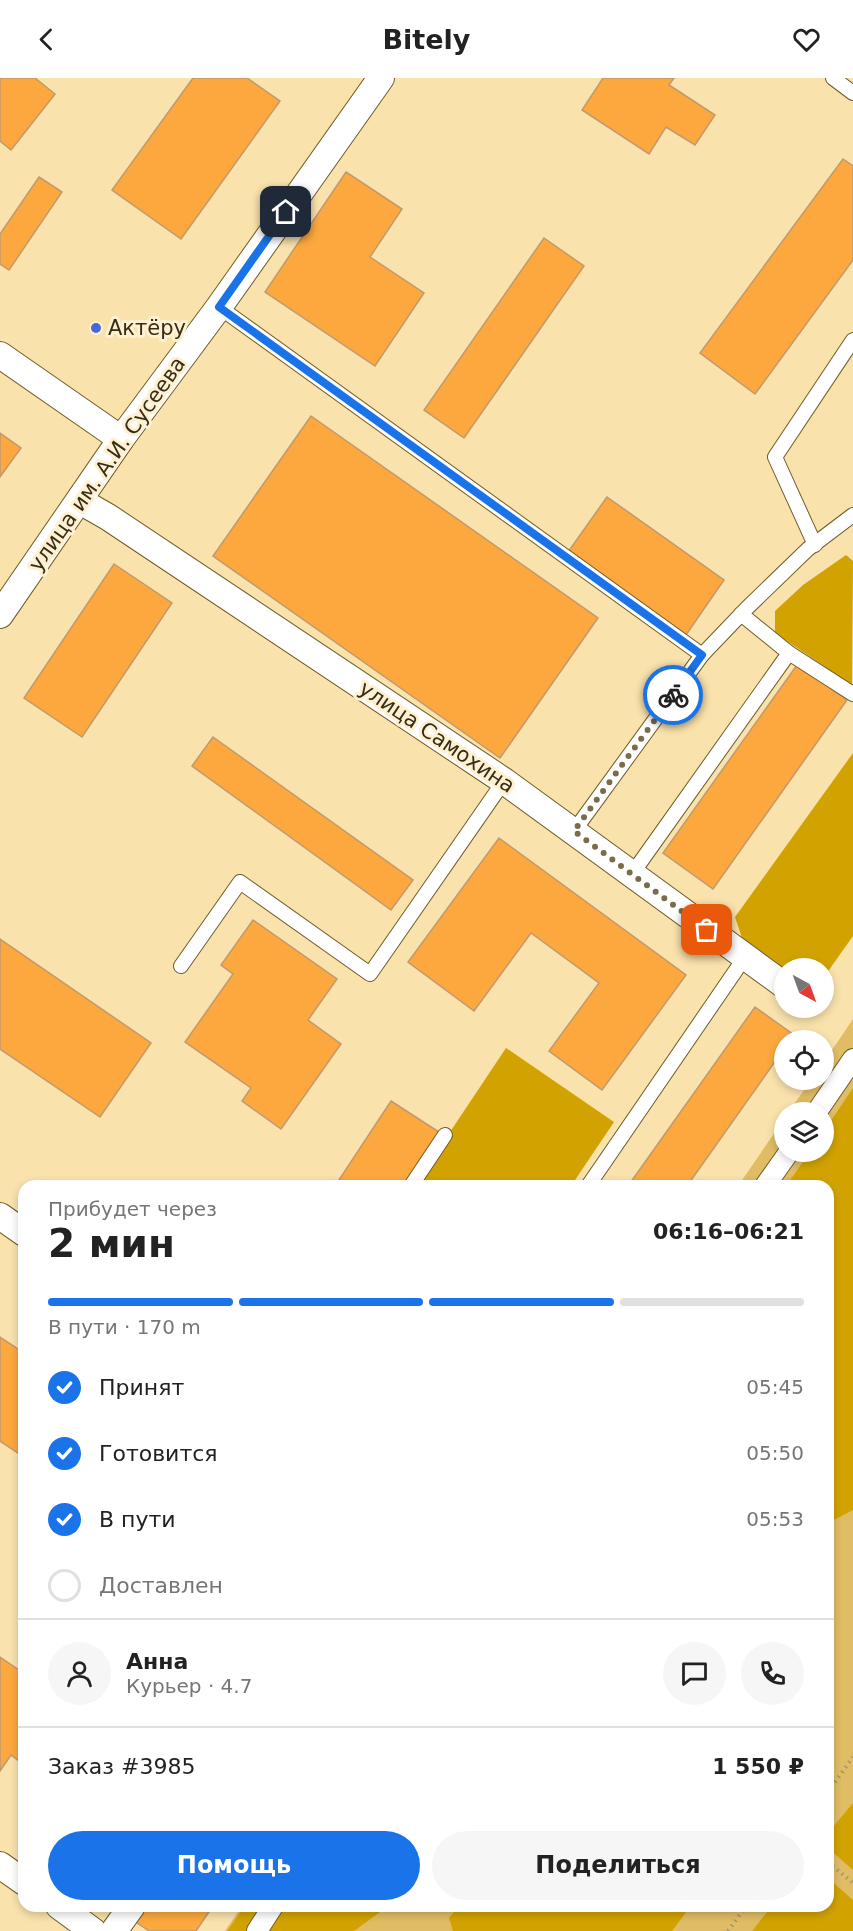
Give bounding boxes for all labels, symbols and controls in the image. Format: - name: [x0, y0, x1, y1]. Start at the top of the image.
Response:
- icon: back: [30, 23, 63, 56]
- icon: heart: [790, 23, 823, 56]
- text: Bitely: [383, 24, 470, 55]
- pin: [260, 186, 311, 237]
- icon: home: [269, 195, 302, 228]
- place label: Актёру: [108, 316, 186, 340]
- marker: Актёру: [89, 321, 103, 335]
- street label: улица им. А.И. Сусеева: [24, 352, 190, 576]
- courier: [643, 665, 703, 725]
- street label: улица Самохина: [355, 676, 519, 798]
- icon: bike: [657, 679, 690, 712]
- pin: [681, 904, 732, 955]
- icon: bag: [690, 913, 723, 946]
- north arrow: [774, 958, 834, 1018]
- map controls: [774, 958, 834, 1162]
- button: locate: [774, 1030, 834, 1090]
- button: layers: [774, 1102, 834, 1162]
- text: Прибудет через: [48, 1197, 217, 1221]
- text: 06:16–06:21: [653, 1219, 804, 1244]
- text: 2 мин: [48, 1221, 175, 1266]
- text: В пути · 170 m: [48, 1315, 201, 1339]
- icon: check: [48, 1371, 81, 1404]
- text: Принят: [99, 1375, 184, 1400]
- text: 05:45: [746, 1375, 804, 1399]
- icon: check: [48, 1437, 81, 1470]
- text: Готовится: [99, 1441, 218, 1466]
- text: 05:50: [746, 1441, 804, 1465]
- icon: check: [48, 1503, 81, 1536]
- text: В пути: [99, 1507, 176, 1532]
- text: 05:53: [746, 1507, 804, 1531]
- text: Доставлен: [99, 1573, 223, 1598]
- button: person: [48, 1642, 111, 1705]
- button: chat: [663, 1642, 726, 1705]
- button: phone: [741, 1642, 804, 1705]
- text: Анна: [126, 1649, 188, 1674]
- text: Курьер · 4.7: [126, 1674, 252, 1698]
- text: Заказ #3985: [48, 1754, 195, 1779]
- text: 1 550 ₽: [712, 1754, 804, 1779]
- button: Помощь: [48, 1831, 420, 1900]
- button: Поделиться: [432, 1831, 804, 1900]

